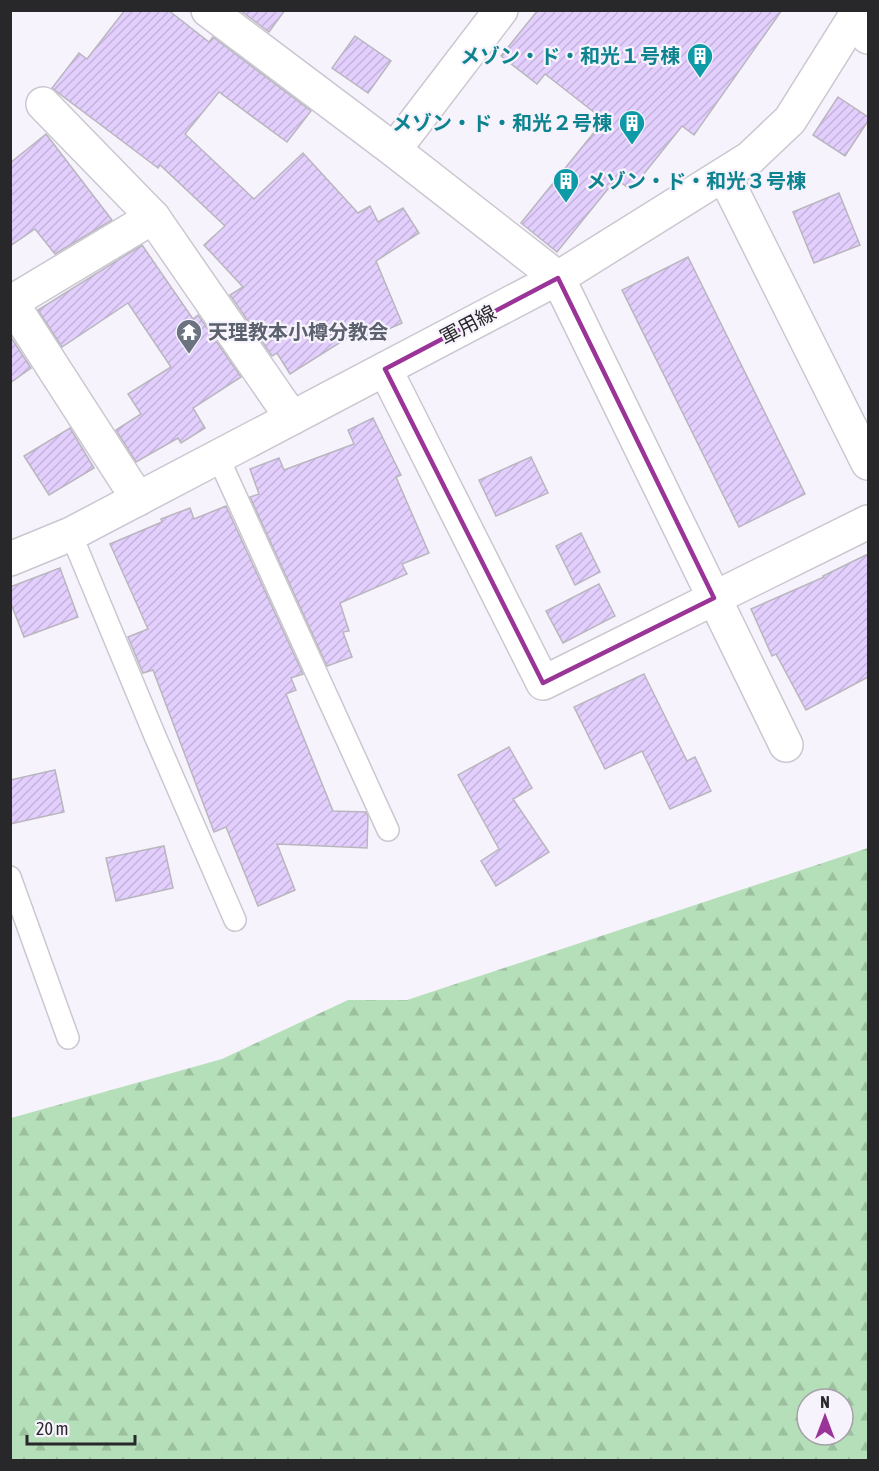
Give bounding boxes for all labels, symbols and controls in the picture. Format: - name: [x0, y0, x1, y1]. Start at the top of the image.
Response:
- building icon: メゾン・ド・和光１号棟: [685, 41, 715, 79]
- place label: メゾン・ド・和光１号棟: [460, 44, 680, 67]
- building icon: メゾン・ド・和光２号棟: [617, 108, 647, 146]
- place label: メゾン・ド・和光２号棟: [392, 111, 612, 134]
- building icon: メゾン・ド・和光３号棟: [551, 166, 581, 204]
- place label: メゾン・ド・和光３号棟: [586, 169, 806, 192]
- street label: 軍用線: [436, 300, 500, 349]
- temple icon: 天理教本小樽分教会: [174, 317, 204, 355]
- place label: 天理教本小樽分教会: [208, 320, 388, 343]
- north arrow: [795, 1387, 855, 1447]
- text: N: [820, 1393, 830, 1411]
- scale bar: [27, 1408, 135, 1446]
- text: 20 m: [36, 1418, 68, 1439]

